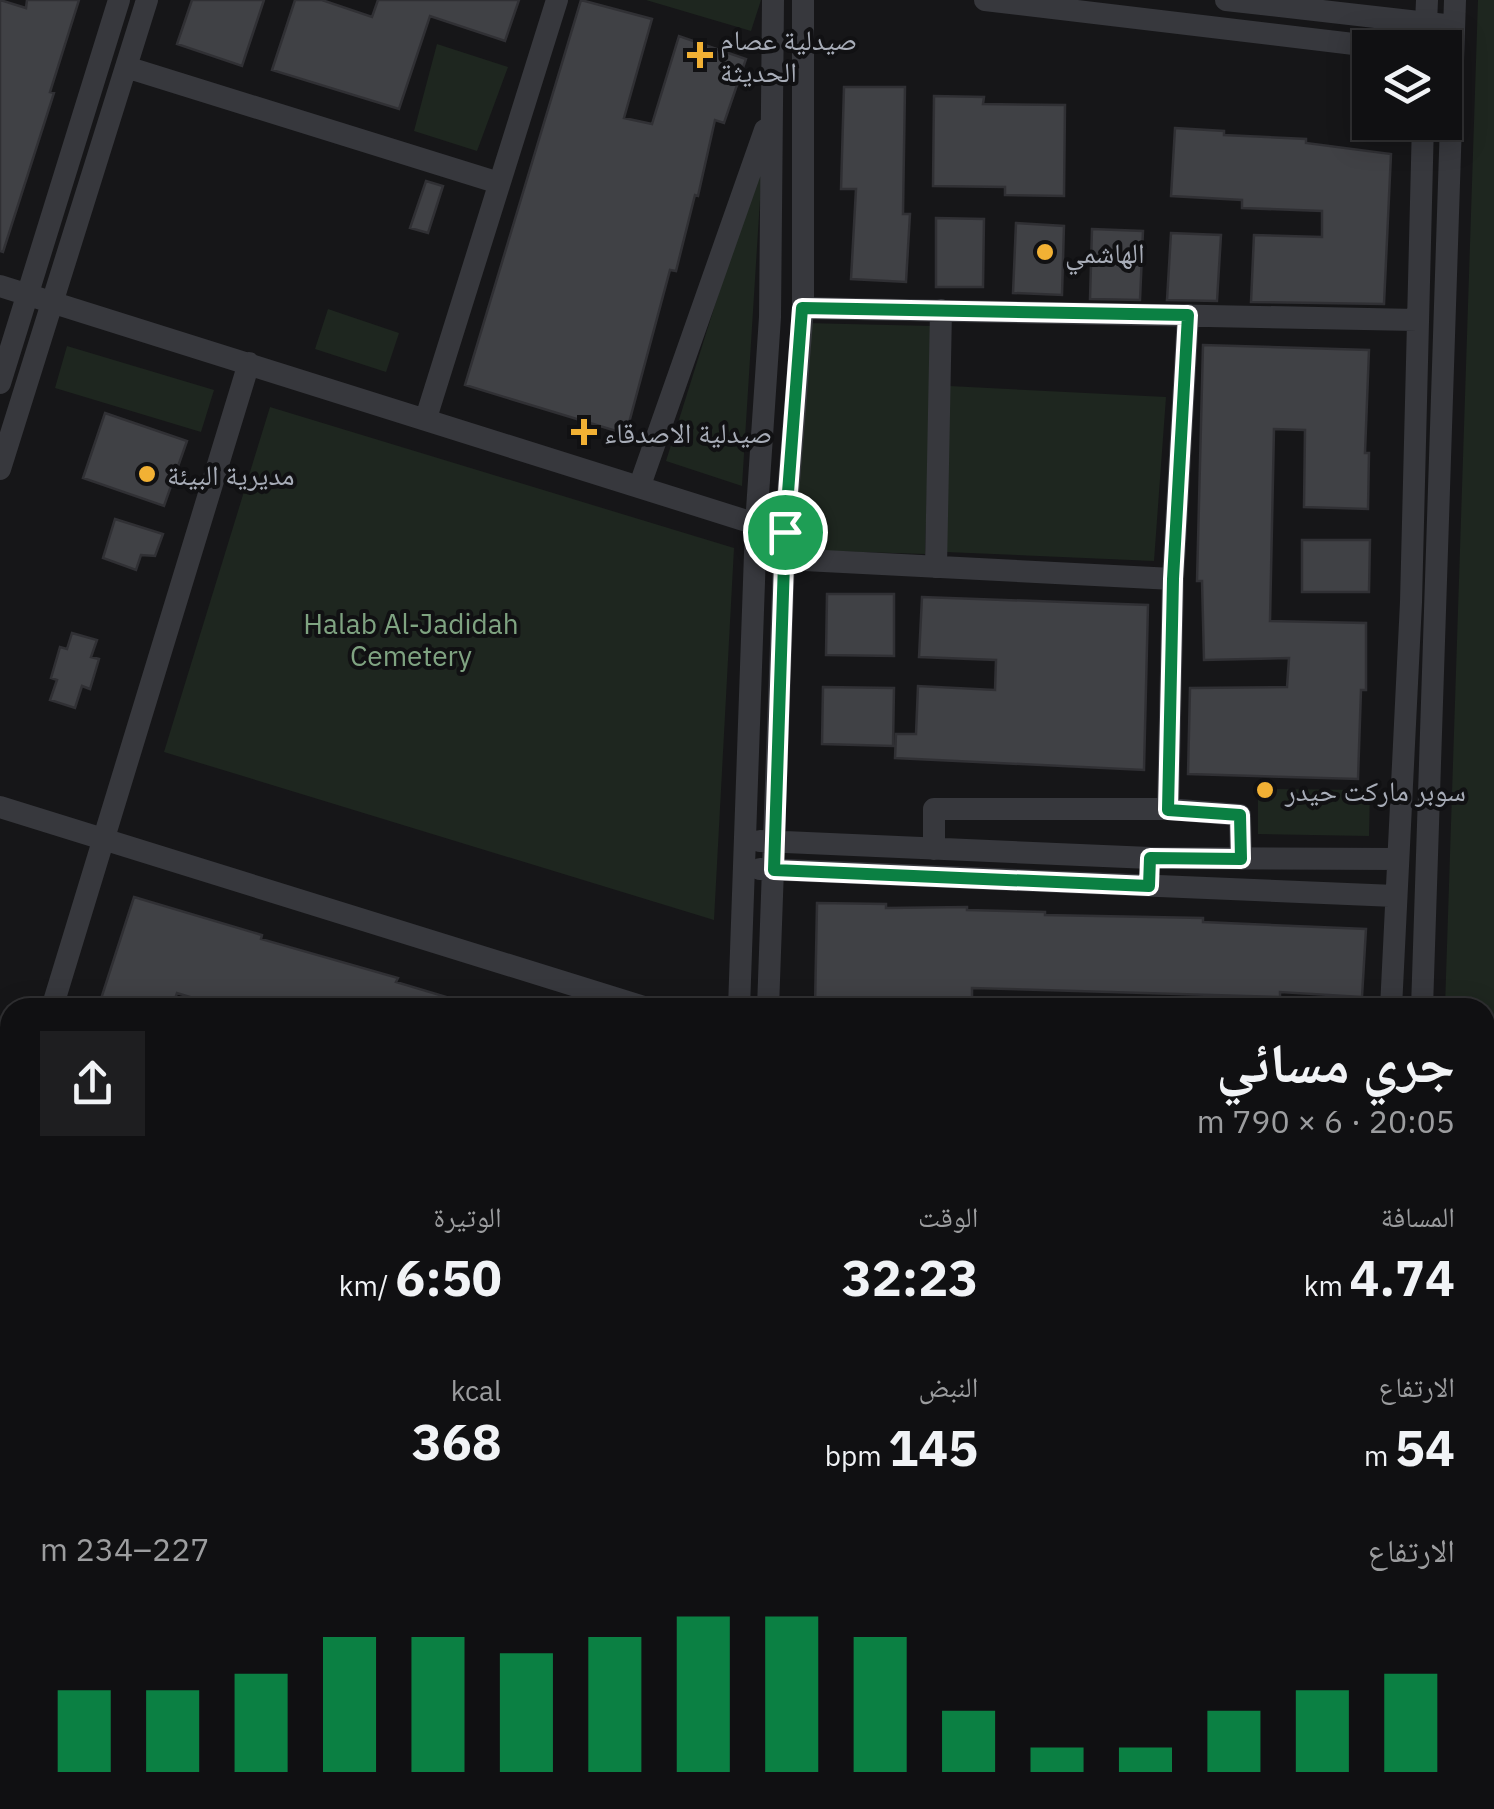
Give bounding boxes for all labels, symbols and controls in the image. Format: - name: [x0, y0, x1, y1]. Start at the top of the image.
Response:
- place label: صيدلية عصام الحديثة: [720, 21, 857, 90]
- map controls: [1352, 30, 1462, 140]
- button: layers: [1352, 30, 1462, 140]
- marker: صيدلية عصام الحديثة: [689, 44, 711, 66]
- place label: الهاشمي: [1065, 234, 1145, 276]
- marker: الهاشمي: [1034, 241, 1056, 263]
- place label: صيدلية الاصدقاء: [604, 414, 772, 451]
- marker: صيدلية الاصدقاء: [573, 421, 595, 443]
- place label: مديرية البيئة: [167, 456, 295, 493]
- marker: مديرية البيئة: [136, 463, 158, 485]
- pin: [743, 490, 828, 575]
- icon: arrive: [758, 505, 813, 560]
- park label: Halab Al-Jadidah Cemetery: [303, 605, 519, 674]
- place label: سوبر ماركت حيدر: [1284, 772, 1466, 809]
- marker: سوبر ماركت حيدر: [1254, 779, 1276, 801]
- text: جري مسائي: [1216, 1027, 1455, 1098]
- button: share: [40, 1031, 145, 1136]
- text: 20:05 · 6 × 790 m: [1197, 1100, 1455, 1142]
- text: الوتيرة: [434, 1198, 502, 1235]
- text: الوقت: [918, 1198, 978, 1235]
- text: المسافة: [1381, 1198, 1455, 1235]
- text: 6:50: [395, 1245, 502, 1310]
- text: 32:23: [842, 1245, 978, 1310]
- text: 4.74: [1350, 1245, 1455, 1310]
- text: /km: [339, 1267, 395, 1304]
- text: km: [1304, 1267, 1350, 1304]
- text: النبض: [919, 1368, 978, 1405]
- text: الارتفاع: [1379, 1368, 1455, 1405]
- text: kcal: [451, 1372, 502, 1409]
- text: 368: [412, 1409, 502, 1474]
- text: 145: [888, 1415, 978, 1480]
- text: 54: [1395, 1415, 1455, 1480]
- text: bpm: [825, 1437, 888, 1474]
- text: m: [1364, 1437, 1395, 1474]
- text: 227–234 m: [40, 1528, 210, 1570]
- text: الارتفاع: [1368, 1529, 1455, 1571]

